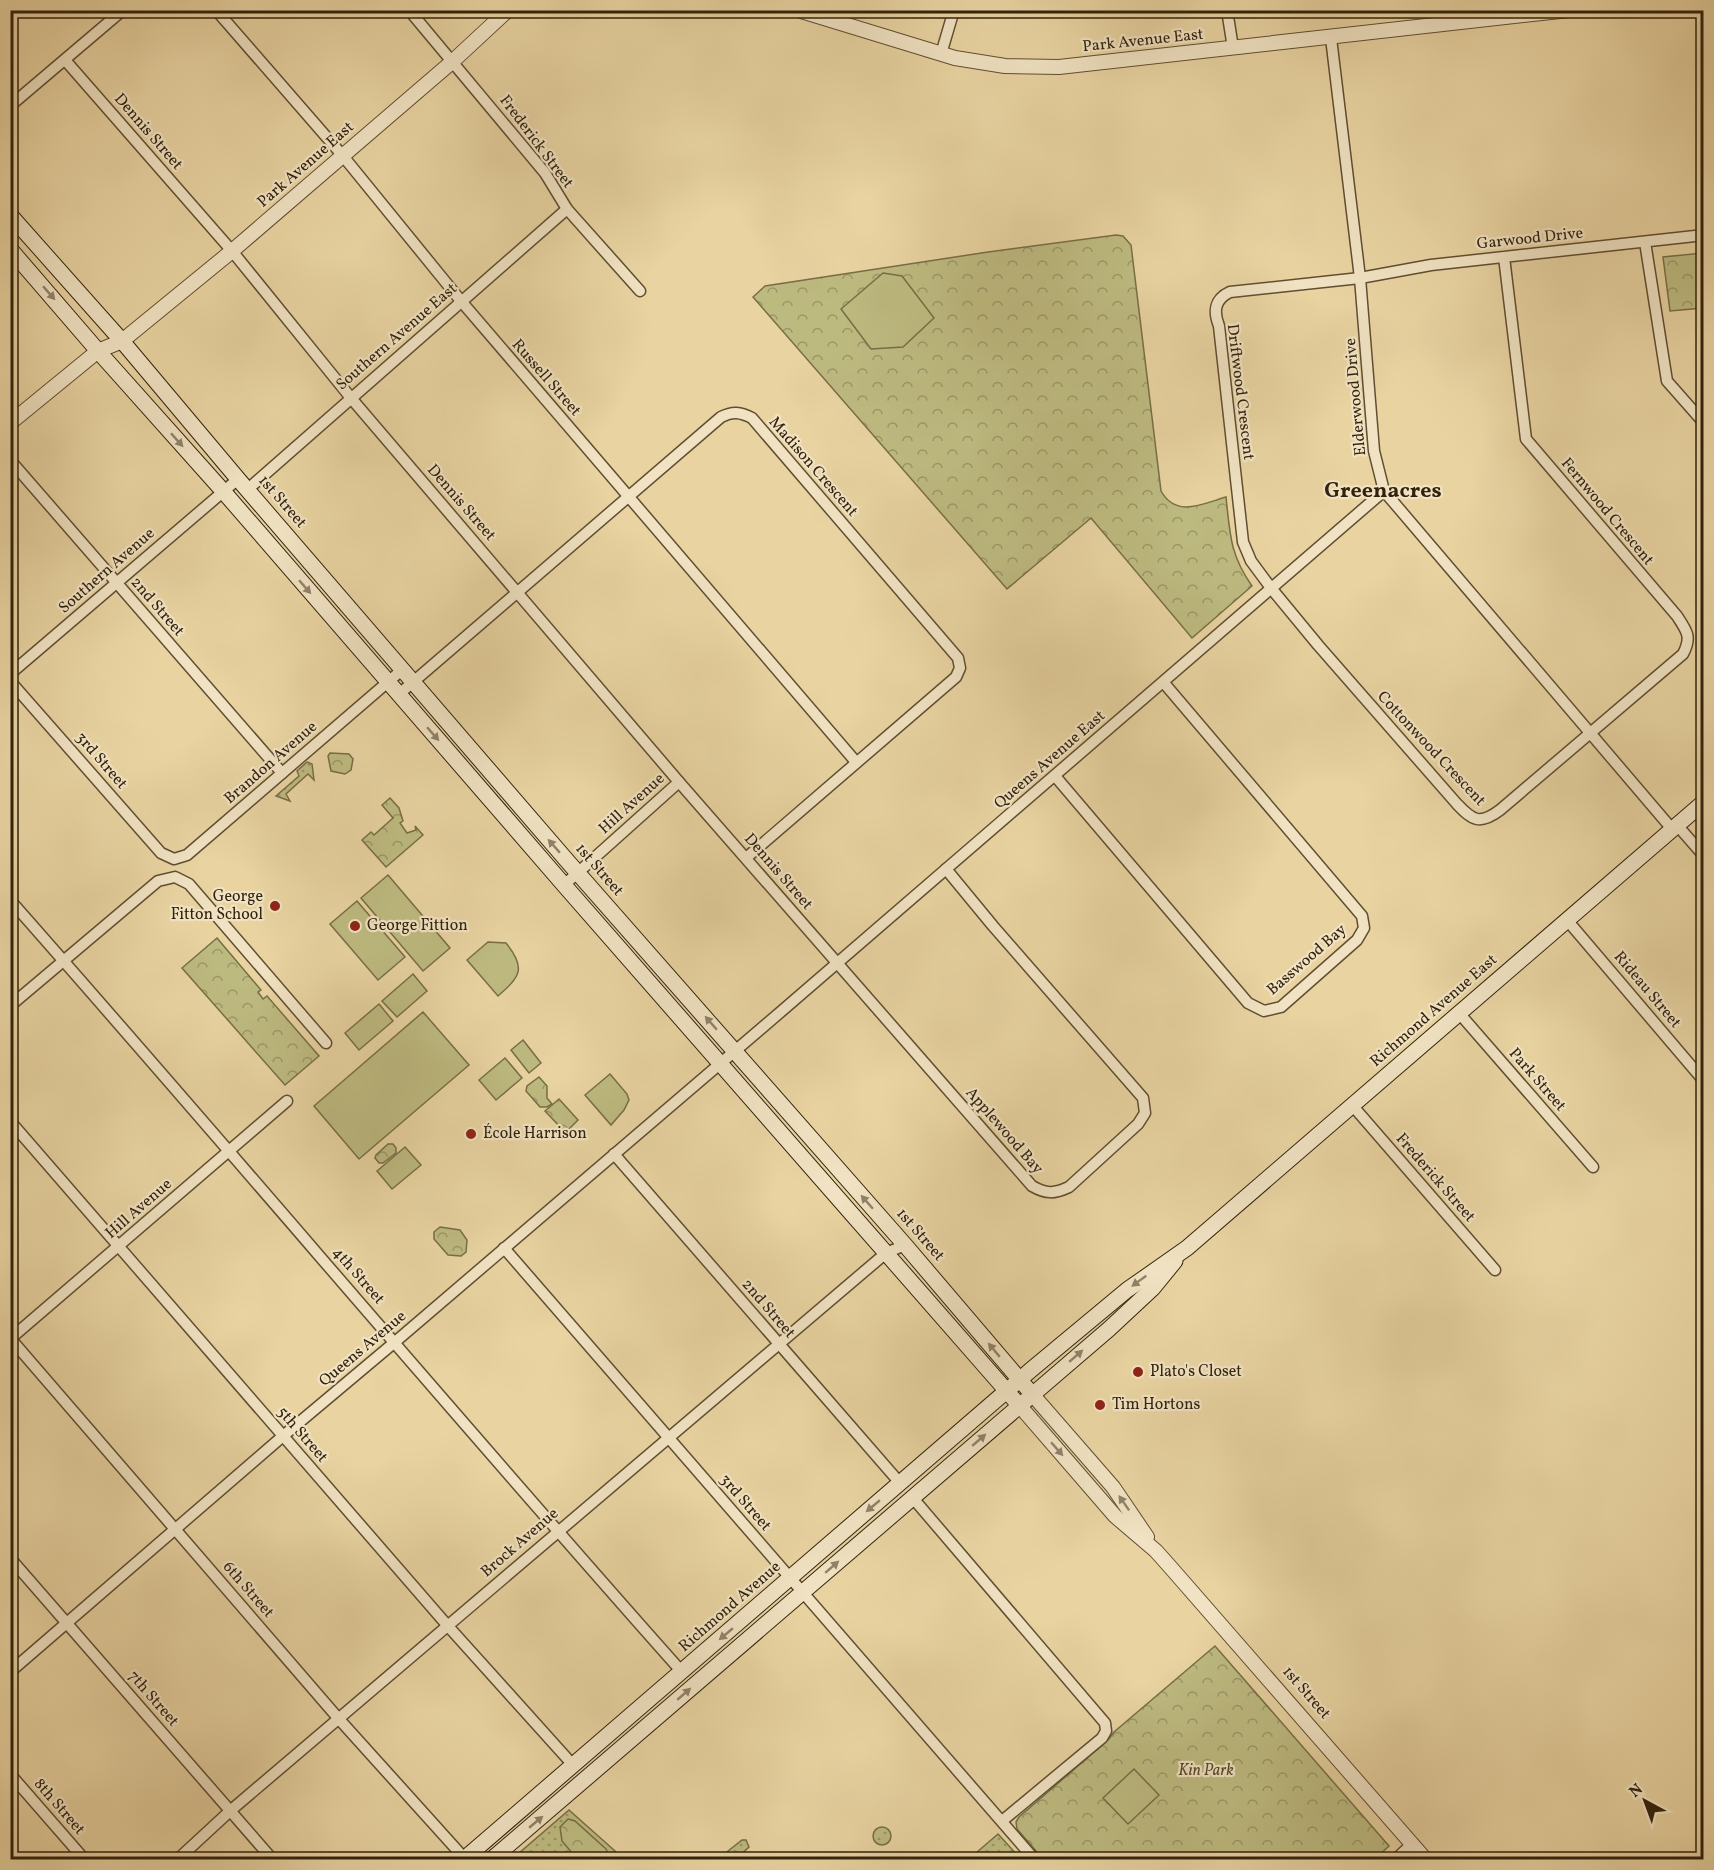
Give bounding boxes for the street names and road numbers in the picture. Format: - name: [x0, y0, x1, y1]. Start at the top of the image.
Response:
- street label: Park Avenue East: [1081, 24, 1205, 58]
- street label: Dennis Street: [108, 89, 188, 175]
- street label: Frederick Street: [494, 91, 579, 193]
- street label: Park Avenue East: [253, 117, 359, 213]
- street label: Garwood Drive: [1476, 222, 1584, 256]
- street label: Southern Avenue East: [332, 278, 463, 396]
- street label: Driftwood Crescent: [1221, 323, 1259, 462]
- street label: Russell Street: [506, 335, 586, 422]
- street label: Elderwood Drive: [1340, 337, 1372, 457]
- street label: Madison Crescent: [763, 412, 863, 522]
- street label: Fernwood Crescent: [1555, 453, 1659, 571]
- street label: Dennis Street: [421, 460, 501, 546]
- street label: 1st Street: [253, 471, 311, 534]
- street label: Southern Avenue: [54, 523, 160, 619]
- street label: 2nd Street: [125, 572, 189, 642]
- street label: Cottonwood Crescent: [1372, 687, 1491, 812]
- street label: Queens Avenue East: [990, 705, 1111, 815]
- street label: Brandon Avenue: [220, 716, 322, 810]
- street label: 3rd Street: [70, 728, 132, 795]
- street label: Hill Avenue: [594, 768, 670, 840]
- street label: Dennis Street: [738, 829, 818, 915]
- street label: 1st Street: [570, 839, 628, 902]
- street label: Basswood Bay: [1262, 919, 1352, 1001]
- street label: Rideau Street: [1608, 947, 1686, 1034]
- street label: Richmond Avenue East: [1366, 949, 1503, 1072]
- street label: Park Street: [1503, 1043, 1571, 1117]
- street label: Applewood Bay: [960, 1083, 1048, 1179]
- street label: Frederick Street: [1390, 1129, 1480, 1228]
- street label: Hill Avenue: [101, 1174, 177, 1244]
- street label: 1st Street: [891, 1204, 949, 1267]
- street label: 4th Street: [327, 1242, 389, 1310]
- street label: 2nd Street: [736, 1274, 800, 1344]
- street label: Queens Avenue: [315, 1306, 411, 1392]
- street label: 5th Street: [271, 1402, 333, 1468]
- street label: 3rd Street: [714, 1470, 776, 1537]
- street label: Brock Avenue: [476, 1503, 564, 1583]
- street label: Richmond Avenue: [674, 1556, 786, 1658]
- street label: 6th Street: [217, 1557, 279, 1623]
- street label: 1st Street: [1277, 1662, 1335, 1725]
- street label: 7th Street: [122, 1666, 184, 1732]
- street label: 8th Street: [28, 1774, 90, 1840]

